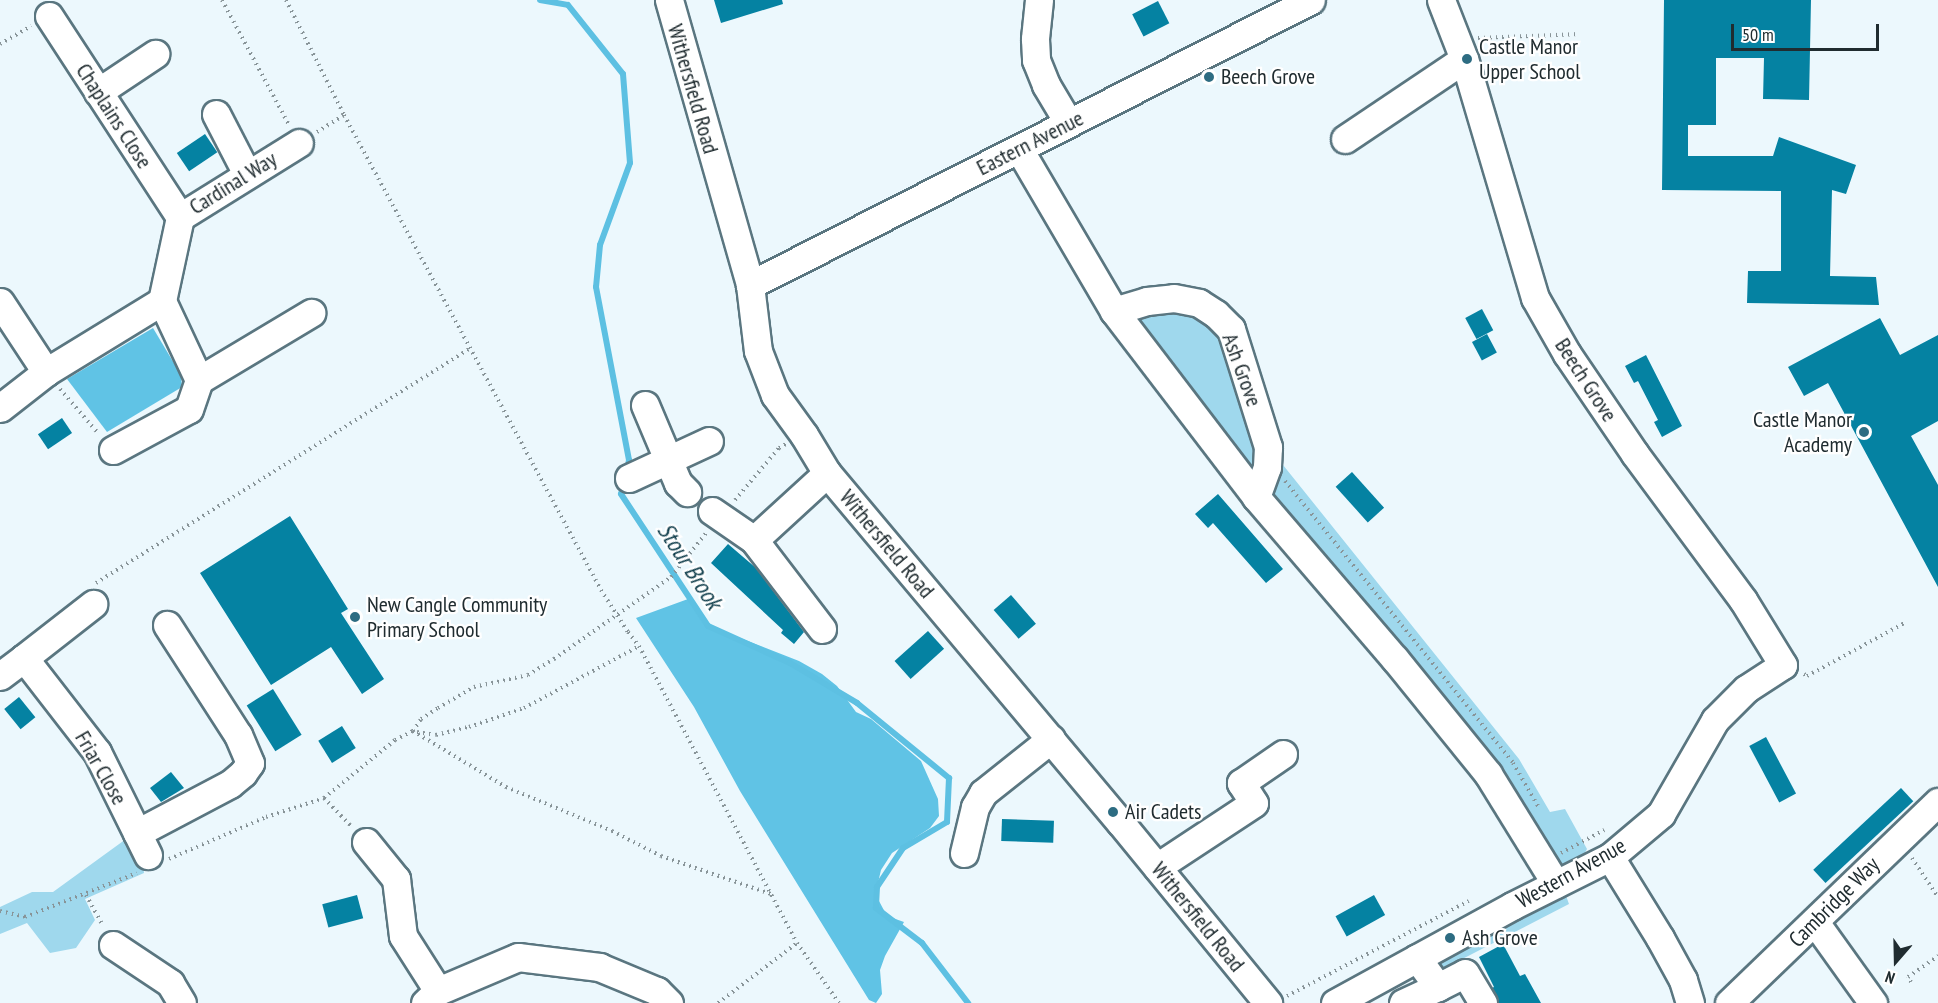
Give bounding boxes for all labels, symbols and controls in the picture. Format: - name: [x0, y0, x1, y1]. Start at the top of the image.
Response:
- scale bar: [1734, 12, 1882, 50]
- street label: Withersfield Road: [662, 21, 724, 157]
- text: 50 m: [1742, 23, 1774, 46]
- place label: Castle Manor Upper School: [1479, 33, 1580, 84]
- marker: Castle Manor Upper School: [1460, 52, 1474, 66]
- street label: Chaplains Close: [70, 59, 158, 173]
- place label: Beech Grove: [1221, 64, 1315, 90]
- marker: Beech Grove: [1202, 70, 1216, 84]
- street label: Eastern Avenue: [972, 105, 1088, 181]
- street label: Cardinal Way: [184, 146, 282, 220]
- street label: Ash Grove: [1217, 330, 1267, 410]
- street label: Beech Grove: [1549, 333, 1623, 427]
- place label: Castle Manor Academy: [1753, 406, 1852, 458]
- marker: Castle Manor Academy: [1857, 425, 1871, 439]
- street label: Withersfield Road: [834, 484, 940, 604]
- water label: Stour Brook: [651, 517, 729, 615]
- place label: New Cangle Community Primary School: [367, 591, 548, 642]
- marker: New Cangle Community Primary School: [348, 610, 362, 624]
- street label: Friar Close: [69, 726, 133, 810]
- place label: Air Cadets: [1125, 799, 1202, 825]
- marker: Air Cadets: [1106, 805, 1120, 819]
- street label: Western Avenue: [1511, 832, 1631, 914]
- street label: Cambridge Way: [1783, 851, 1885, 953]
- street label: Withersfield Road: [1146, 857, 1250, 977]
- place label: Ash Grove: [1462, 925, 1538, 951]
- marker: Ash Grove: [1443, 931, 1457, 945]
- north arrow: [1866, 931, 1926, 991]
- text: N: [1882, 967, 1897, 989]

